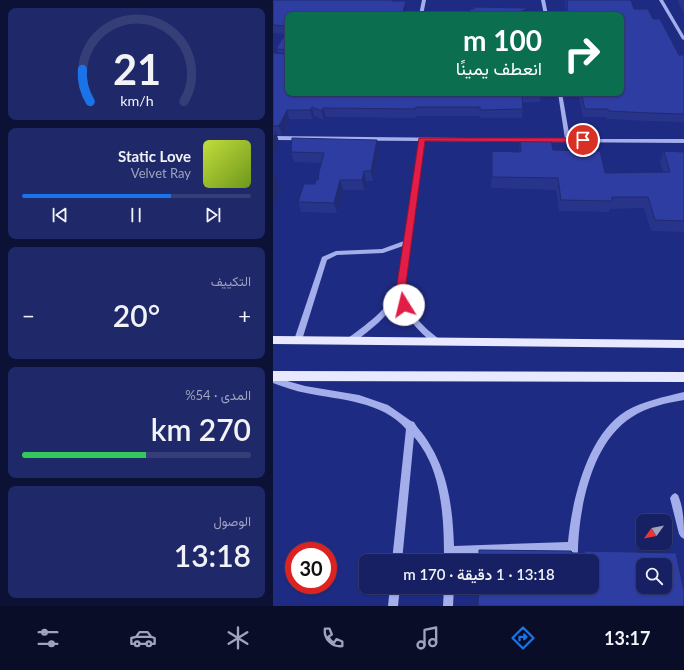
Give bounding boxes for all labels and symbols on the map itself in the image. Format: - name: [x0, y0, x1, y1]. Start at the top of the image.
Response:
- pin: [566, 123, 600, 157]
- position arrow: [383, 284, 425, 326]
- north arrow: [636, 514, 672, 550]
- speed limit sign: 30: [285, 542, 337, 594]

